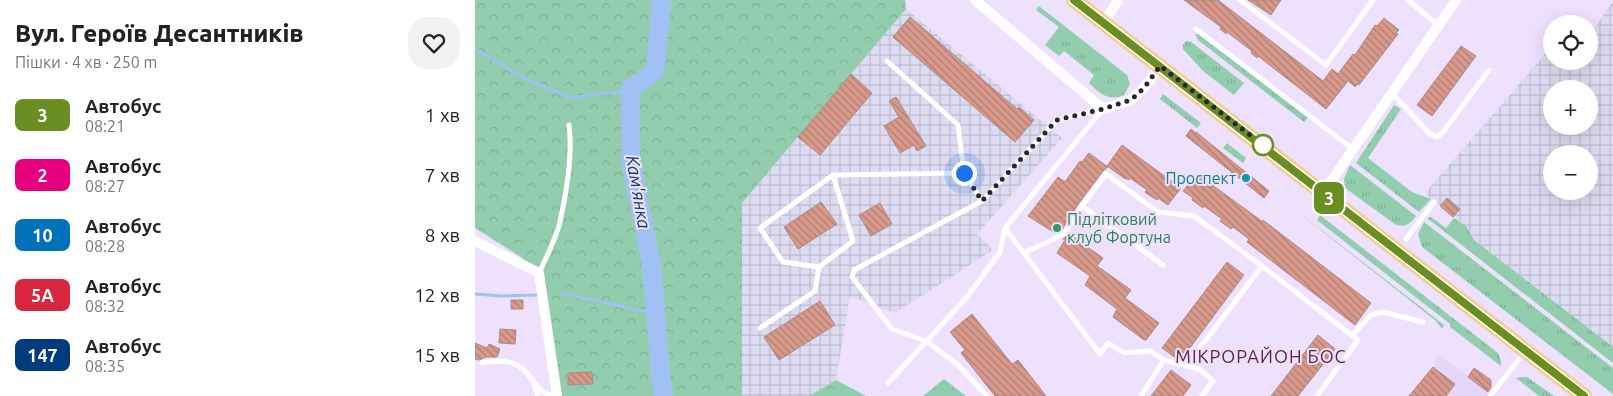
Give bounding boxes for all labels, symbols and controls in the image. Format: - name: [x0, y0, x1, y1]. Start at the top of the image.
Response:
- map controls: [1543, 15, 1598, 200]
- button: locate: [1543, 15, 1598, 70]
- button: heart: [408, 17, 460, 69]
- text: Вул. Героїв Десантників: [15, 20, 304, 47]
- text: Пішки · 4 хв · 250 m: [15, 53, 157, 71]
- button: +: [1543, 80, 1598, 135]
- text: Автобус: [85, 95, 161, 117]
- text: 1 хв: [425, 104, 460, 126]
- text: 3: [37, 105, 48, 125]
- text: 08:21: [85, 117, 125, 135]
- unlabelled marker: [1252, 134, 1274, 156]
- button: −: [1543, 145, 1598, 200]
- water label: Кам'янка: [623, 154, 655, 230]
- text: Автобус: [85, 155, 161, 177]
- your location: [952, 161, 977, 186]
- text: 7 хв: [425, 164, 460, 186]
- text: 2: [37, 165, 48, 185]
- place label: Проспект: [1165, 169, 1236, 187]
- marker: Проспект: [1240, 172, 1252, 184]
- text: 08:27: [85, 177, 125, 195]
- line badge: 3: [1313, 182, 1345, 214]
- text: 3: [1324, 188, 1334, 208]
- place label: Підлітковий клуб Фортуна: [1067, 210, 1171, 246]
- text: Автобус: [85, 215, 161, 237]
- marker: Підлітковий клуб Фортуна: [1051, 222, 1063, 234]
- text: 8 хв: [425, 224, 460, 246]
- text: 10: [32, 225, 53, 245]
- text: 08:28: [85, 237, 125, 255]
- text: Автобус: [85, 275, 161, 297]
- text: 12 хв: [414, 284, 460, 306]
- text: 5А: [31, 285, 54, 305]
- text: 08:32: [85, 297, 125, 315]
- text: Автобус: [85, 335, 161, 357]
- text: 15 хв: [414, 344, 460, 366]
- text: 147: [27, 345, 58, 365]
- district label: МІКРОРАЙОН БОС: [1175, 346, 1347, 366]
- text: 08:35: [85, 357, 125, 375]

